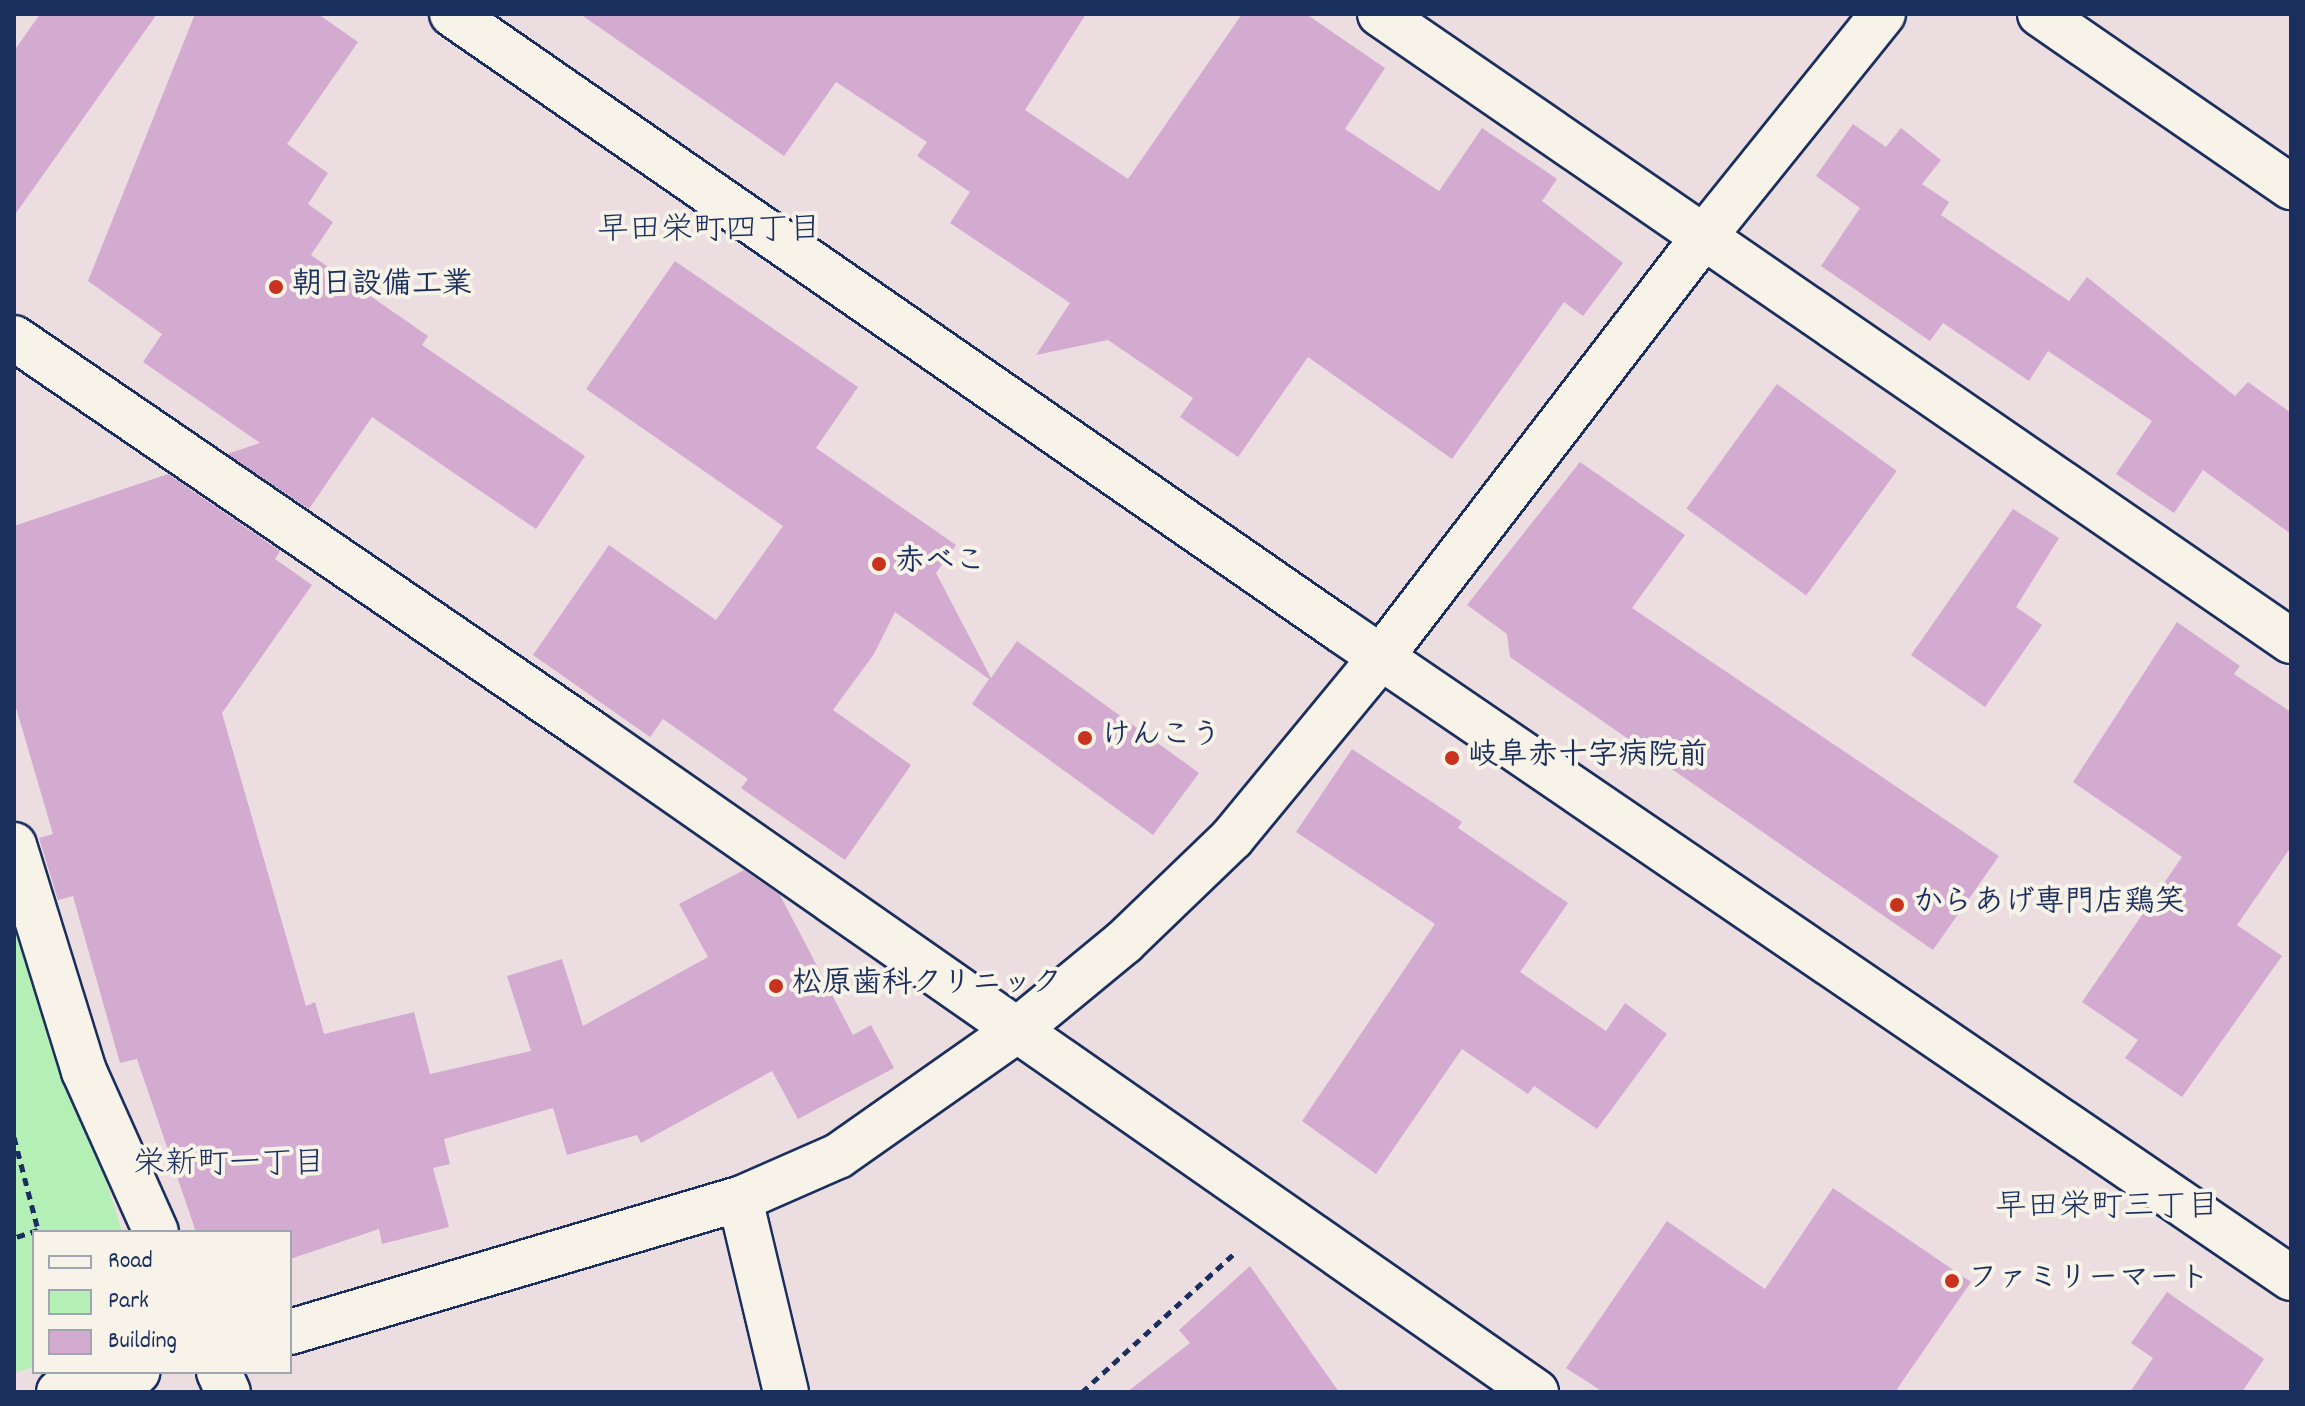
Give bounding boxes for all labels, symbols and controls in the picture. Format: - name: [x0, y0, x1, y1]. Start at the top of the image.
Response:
- district label: 早田栄町四丁目: [597, 213, 821, 251]
- place label: 朝日設備工業: [292, 269, 472, 305]
- marker: 朝日設備工業: [267, 278, 285, 296]
- place label: 赤べこ: [895, 546, 985, 582]
- marker: 赤べこ: [870, 555, 888, 573]
- place label: けんこう: [1101, 720, 1221, 756]
- marker: けんこう: [1076, 729, 1094, 747]
- place label: 岐阜赤十字病院前: [1468, 740, 1708, 776]
- marker: 岐阜赤十字病院前: [1443, 749, 1461, 767]
- place label: からあげ専門店鶏笑: [1913, 887, 2183, 923]
- marker: からあげ専門店鶏笑: [1888, 896, 1906, 914]
- place label: 松原歯科クリニック: [792, 968, 1062, 1004]
- marker: 松原歯科クリニック: [767, 977, 785, 995]
- district label: 栄新町一丁目: [133, 1147, 325, 1185]
- district label: 早田栄町三丁目: [1995, 1190, 2219, 1228]
- legend: [32, 1230, 292, 1374]
- text: Road: [108, 1245, 153, 1279]
- place label: ファミリーマート: [1968, 1263, 2208, 1299]
- marker: ファミリーマート: [1943, 1272, 1961, 1290]
- text: Park: [108, 1285, 149, 1319]
- text: Building: [108, 1325, 177, 1359]

